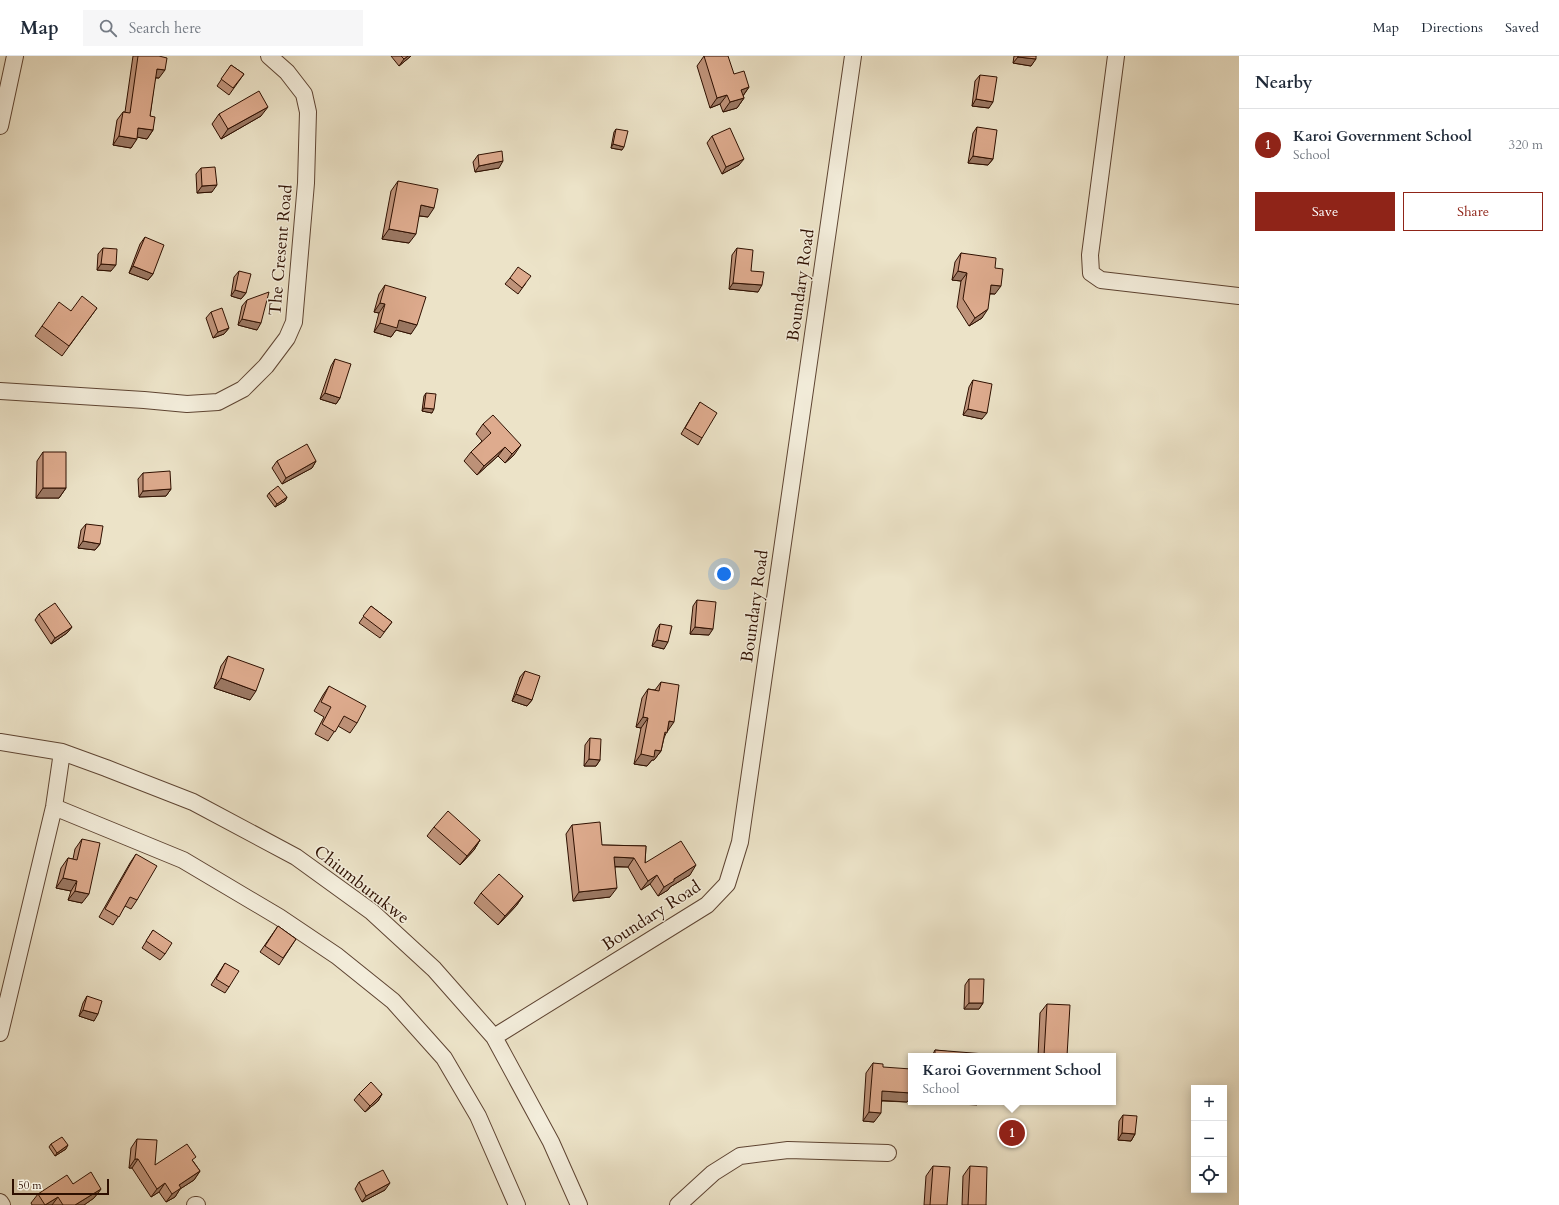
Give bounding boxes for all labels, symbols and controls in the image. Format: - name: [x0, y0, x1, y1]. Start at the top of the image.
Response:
- search box: [83, 10, 363, 46]
- text: Map: [20, 15, 59, 41]
- icon: search: [97, 17, 119, 39]
- text: Search here: [129, 18, 201, 38]
- text: Map: [1373, 18, 1399, 37]
- text: Directions: [1421, 18, 1483, 37]
- text: Saved: [1505, 18, 1539, 37]
- text: Nearby: [1255, 71, 1312, 94]
- text: Karoi Government School: [1293, 126, 1472, 146]
- text: 1: [1265, 136, 1271, 154]
- text: 320 m: [1509, 136, 1543, 154]
- text: School: [1293, 146, 1330, 164]
- street label: The Cresent Road: [263, 184, 298, 316]
- button: Save: [1255, 192, 1395, 231]
- button: Share: [1403, 192, 1543, 231]
- street label: Boundary Road: [781, 227, 820, 343]
- street label: Boundary Road: [735, 548, 774, 664]
- your location: [714, 564, 734, 584]
- street label: Chiumburukwe: [309, 840, 414, 929]
- street label: Boundary Road: [598, 875, 705, 956]
- popup: [908, 1053, 1116, 1105]
- text: Karoi Government School: [923, 1060, 1101, 1080]
- text: School: [923, 1080, 959, 1098]
- map controls: [1191, 1085, 1227, 1193]
- button: +: [1191, 1085, 1227, 1121]
- pin: 1: [999, 1118, 1025, 1148]
- button: −: [1191, 1121, 1227, 1157]
- button: locate: [1191, 1157, 1227, 1193]
- scale bar: [12, 1177, 109, 1196]
- text: 50 m: [18, 1178, 42, 1193]

